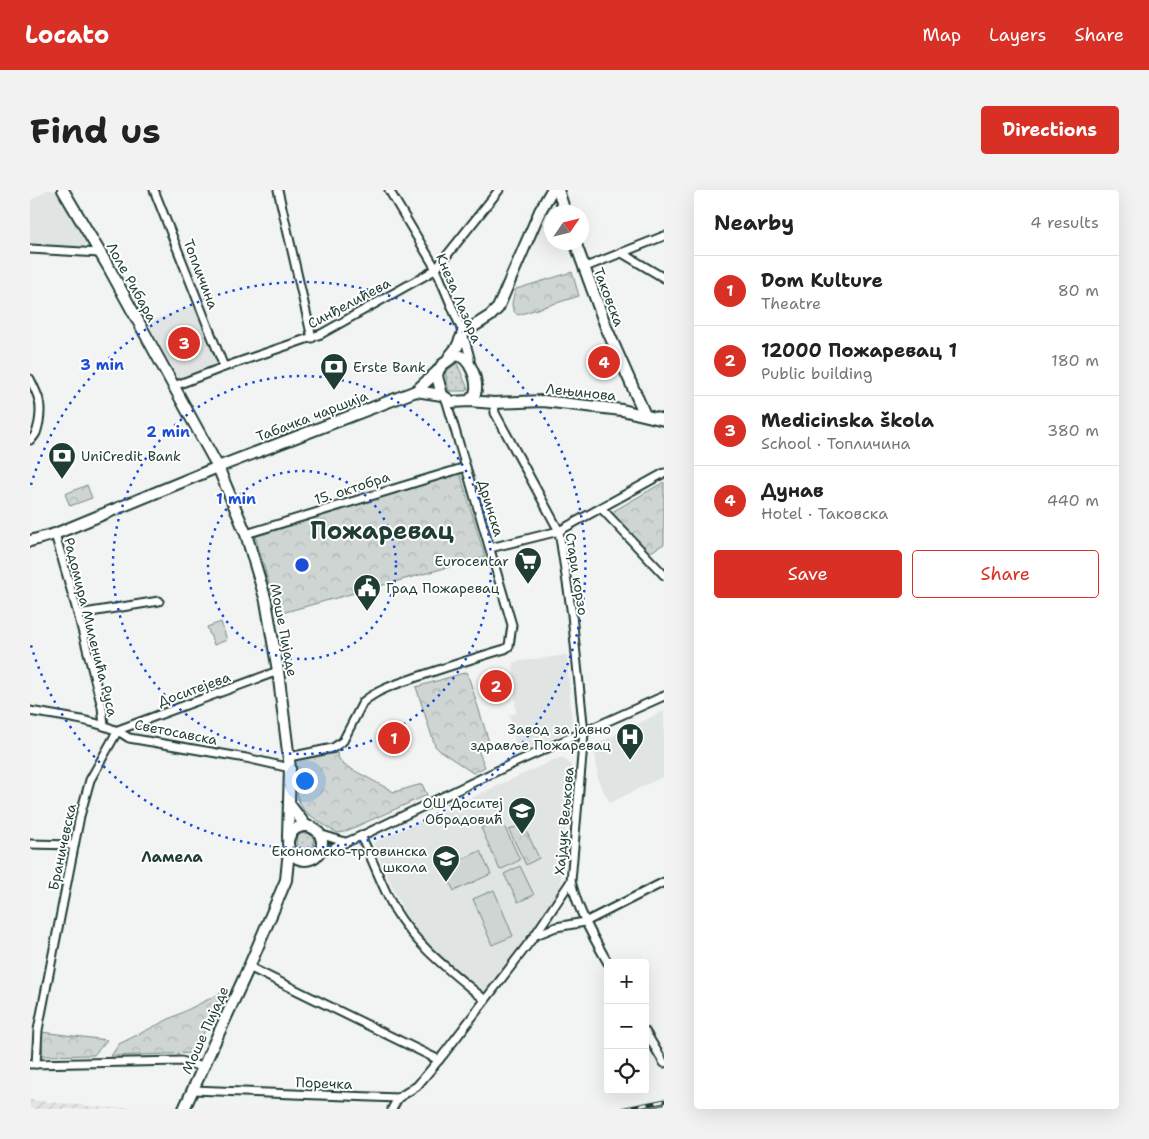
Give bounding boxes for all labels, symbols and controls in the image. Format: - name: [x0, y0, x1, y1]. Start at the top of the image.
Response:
- text: Locato: [25, 19, 109, 51]
- text: Map: [923, 23, 961, 47]
- text: Layers: [989, 23, 1046, 47]
- text: Share: [1074, 23, 1124, 47]
- button: Directions: [981, 106, 1119, 154]
- text: Find us: [30, 107, 161, 154]
- north arrow: [544, 205, 589, 250]
- text: Nearby: [714, 209, 794, 237]
- text: 4 results: [1030, 212, 1099, 233]
- street label: Топличина: [179, 237, 223, 312]
- street label: Лоле Рибара: [103, 239, 161, 325]
- street label: Кнеза Лазара: [432, 251, 486, 346]
- street label: Таковска: [590, 265, 629, 329]
- text: Dom Kulture: [761, 268, 883, 293]
- street label: Синђелићева: [304, 273, 394, 332]
- text: 1: [726, 280, 734, 301]
- text: 80 m: [1058, 280, 1099, 301]
- text: Theatre: [761, 293, 821, 314]
- pin: 3: [168, 324, 200, 362]
- text: 12000 Пожаревац 1: [761, 338, 957, 363]
- pin: 4: [588, 343, 620, 381]
- text: 2: [724, 350, 736, 371]
- text: 180 m: [1051, 350, 1099, 371]
- bank icon: Erste Bank: [319, 352, 349, 391]
- text: 3 min: [80, 355, 124, 375]
- place label: Erste Bank: [353, 358, 426, 376]
- text: Public building: [761, 363, 873, 384]
- street label: Лењинова: [545, 379, 617, 405]
- street label: Табачка чаршија: [254, 386, 371, 446]
- text: Medicinska škola: [761, 408, 934, 433]
- text: 3: [724, 420, 736, 441]
- text: 380 m: [1047, 420, 1099, 441]
- text: 2 min: [146, 422, 190, 442]
- text: School · Топличина: [761, 433, 911, 454]
- bank icon: UniCredit Bank: [47, 441, 77, 480]
- place label: UniCredit Bank: [81, 447, 181, 465]
- street label: 15. октобра: [312, 467, 392, 509]
- street label: Дринска: [474, 477, 508, 539]
- text: Дунав: [761, 478, 824, 503]
- text: 1 min: [216, 489, 256, 509]
- text: 4: [724, 490, 736, 511]
- text: 440 m: [1047, 490, 1099, 511]
- text: Hotel · Таковска: [761, 503, 888, 524]
- district label: Пожаревац: [310, 515, 455, 547]
- street label: Стари корзо: [562, 531, 592, 617]
- street label: Радомира Миленића Руса: [60, 536, 122, 719]
- supermarket icon: Eurocentar: [513, 546, 543, 585]
- button: Save: [714, 550, 902, 598]
- button: Share: [912, 550, 1099, 598]
- place label: Eurocentar: [435, 552, 509, 570]
- centre of rings: [293, 556, 311, 574]
- public building icon: Град Пожаревац: [352, 573, 382, 612]
- place label: Град Пожаревац: [386, 579, 500, 597]
- street label: Моше Пијаде: [266, 582, 302, 678]
- street label: Доситејева: [155, 667, 233, 710]
- pin: 2: [480, 667, 512, 705]
- street label: Светосавска: [133, 715, 219, 749]
- pin: 1: [378, 719, 410, 757]
- place label: Завод за јавно здравље Пожаревац: [470, 720, 611, 754]
- hospital icon: Завод за јавно здравље Пожаревац: [615, 722, 645, 761]
- street label: Хајдук Вељкова: [550, 766, 578, 876]
- your location: [292, 768, 318, 794]
- place label: ОШ Доситеј Обрадовић: [423, 794, 503, 828]
- school or university icon: ОШ Доситеј Обрадовић: [507, 796, 537, 835]
- street label: Браничевска: [44, 802, 80, 892]
- place label: Економско-трговинска школа: [271, 842, 427, 876]
- school or university icon: Економско-трговинска школа: [431, 844, 461, 883]
- district label: Ламела: [141, 847, 204, 867]
- map controls: [604, 959, 649, 1094]
- button: +: [604, 959, 649, 1004]
- street label: Моше Пијаде: [178, 983, 232, 1077]
- button: −: [604, 1004, 649, 1049]
- button: locate: [604, 1049, 649, 1094]
- street label: Поречка: [295, 1073, 353, 1093]

